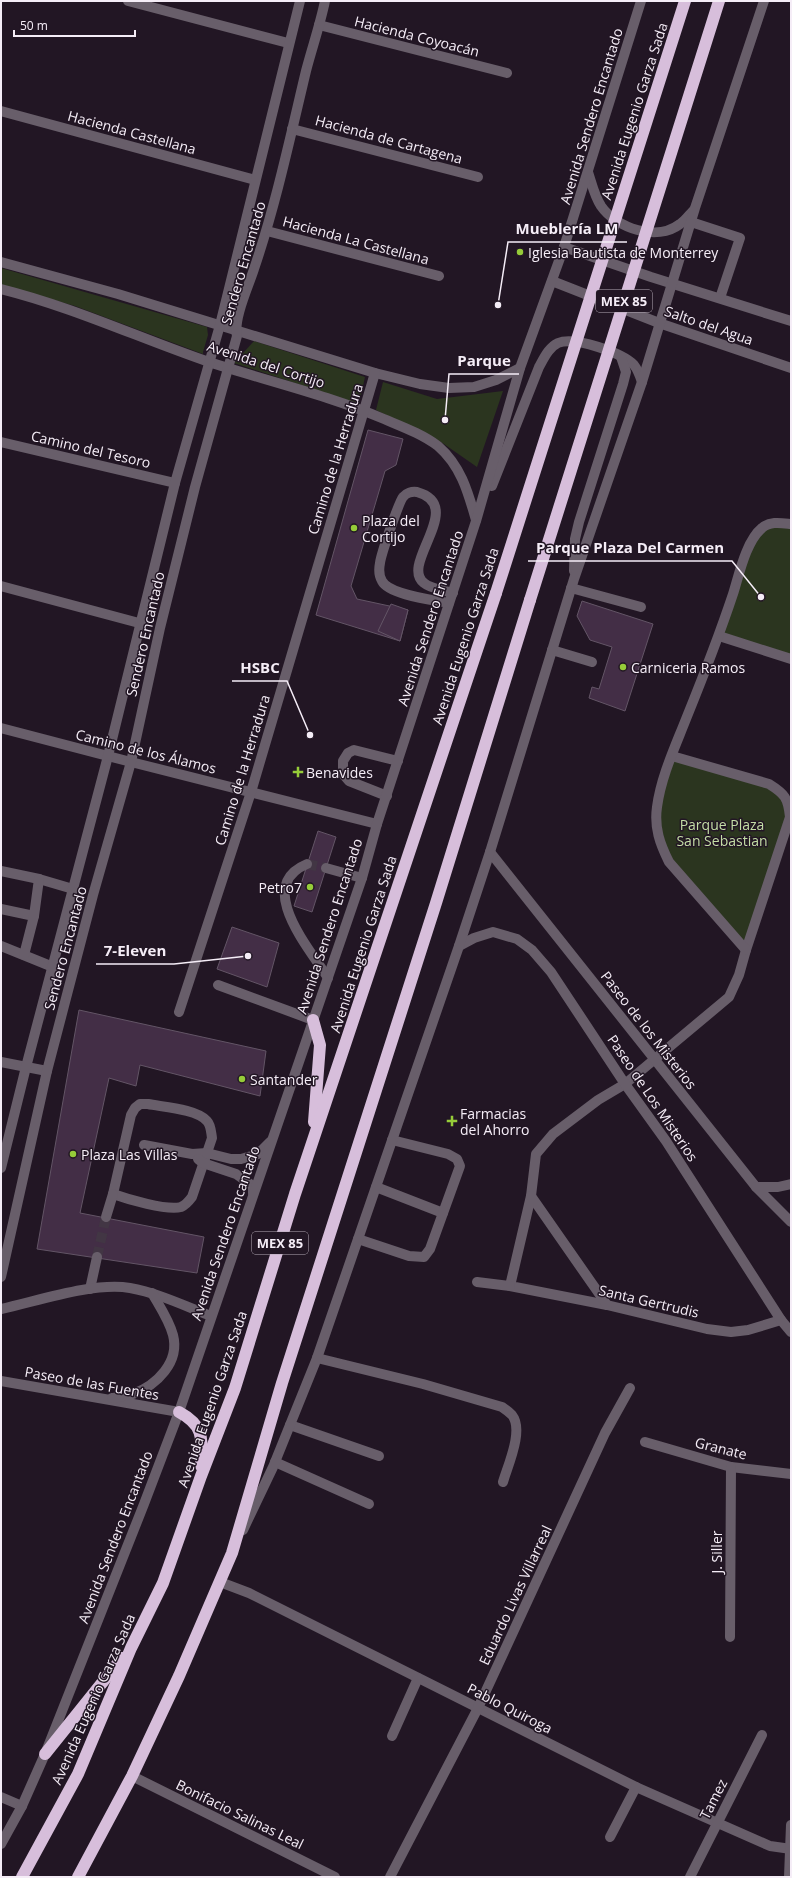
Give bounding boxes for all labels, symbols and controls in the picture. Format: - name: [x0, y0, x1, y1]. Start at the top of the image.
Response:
- street label: Hacienda Coyoacán: [352, 11, 482, 61]
- scale bar: [14, 12, 135, 38]
- text: 50 m: [20, 17, 48, 34]
- street label: Avenida Eugenio Garza Sada: [596, 20, 672, 202]
- street label: Avenida Sendero Encantado: [555, 26, 627, 206]
- street label: Hacienda Castellana: [66, 106, 198, 158]
- street label: Hacienda de Cartagena: [313, 110, 465, 168]
- street label: Sendero Encantado: [216, 199, 270, 327]
- street label: Hacienda La Castellana: [281, 211, 431, 269]
- callout: Mueblería LM: [508, 215, 627, 242]
- text: Mueblería LM: [516, 218, 618, 238]
- place label: Iglesia Bautista de Monterrey: [528, 243, 719, 262]
- marker: Iglesia Bautista de Monterrey: [515, 247, 525, 257]
- road number: MEX 85: [596, 290, 652, 312]
- street label: Salto del Agua: [662, 301, 756, 349]
- street label: Avenida del Cortijo: [205, 336, 327, 392]
- callout: Parque: [449, 347, 519, 374]
- text: Parque: [457, 350, 511, 370]
- street label: Camino de la Herradura: [303, 381, 367, 537]
- street label: Camino del Tesoro: [29, 426, 153, 472]
- place label: Plaza del Cortijo: [362, 511, 420, 546]
- marker: Plaza del Cortijo: [349, 523, 359, 533]
- street label: Avenida Sendero Encantado: [393, 528, 467, 708]
- callout: Parque Plaza Del Carmen: [528, 534, 732, 561]
- text: Parque Plaza Del Carmen: [536, 537, 724, 557]
- street label: Avenida Eugenio Garza Sada: [427, 545, 503, 727]
- street label: Sendero Encantado: [121, 570, 169, 698]
- callout: HSBC: [232, 654, 287, 681]
- text: HSBC: [240, 657, 280, 677]
- place label: Carniceria Ramos: [631, 658, 745, 677]
- marker: Carniceria Ramos: [618, 662, 628, 672]
- street label: Camino de la Herradura: [210, 692, 274, 848]
- street label: Camino de los Álamos: [74, 724, 219, 778]
- place label: Benavides: [306, 763, 373, 782]
- marker: Benavides: [293, 767, 303, 777]
- park label: Parque Plaza San Sebastian: [676, 815, 768, 850]
- street label: Avenida Sendero Encantado: [292, 836, 366, 1016]
- street label: Avenida Eugenio Garza Sada: [325, 853, 401, 1035]
- place label: Petro7: [259, 878, 302, 897]
- marker: Petro7: [305, 882, 315, 892]
- street label: Sendero Encantado: [39, 884, 91, 1012]
- callout: 7-Eleven: [96, 937, 174, 964]
- text: 7-Eleven: [104, 940, 166, 960]
- street label: Paseo de los Misterios: [597, 967, 701, 1093]
- street label: Paseo de Los Misterios: [603, 1031, 703, 1165]
- place label: Santander: [250, 1070, 318, 1089]
- marker: Santander: [237, 1074, 247, 1084]
- place label: Farmacias del Ahorro: [460, 1104, 529, 1139]
- marker: Farmacias del Ahorro: [447, 1116, 457, 1126]
- street label: Avenida Sendero Encantado: [186, 1143, 264, 1323]
- place label: Plaza Las Villas: [81, 1145, 178, 1164]
- marker: Plaza Las Villas: [68, 1149, 78, 1159]
- road number: MEX 85: [252, 1232, 308, 1254]
- street label: Santa Gertrudis: [597, 1280, 701, 1322]
- street label: Avenida Eugenio Garza Sada: [173, 1308, 251, 1490]
- street label: Paseo de las Fuentes: [23, 1362, 161, 1404]
- street label: Granate: [693, 1432, 749, 1464]
- street label: Avenida Sendero Encantado: [73, 1448, 157, 1626]
- street label: Eduardo Livas Villarreal: [474, 1522, 556, 1668]
- street label: J. Siller: [707, 1530, 726, 1575]
- street label: Avenida Eugenio Garza Sada: [47, 1611, 139, 1787]
- street label: Pablo Quiroga: [464, 1678, 556, 1738]
- street label: Bonifacio Salinas Leal: [173, 1775, 307, 1853]
- street label: Tamez: [695, 1775, 731, 1822]

